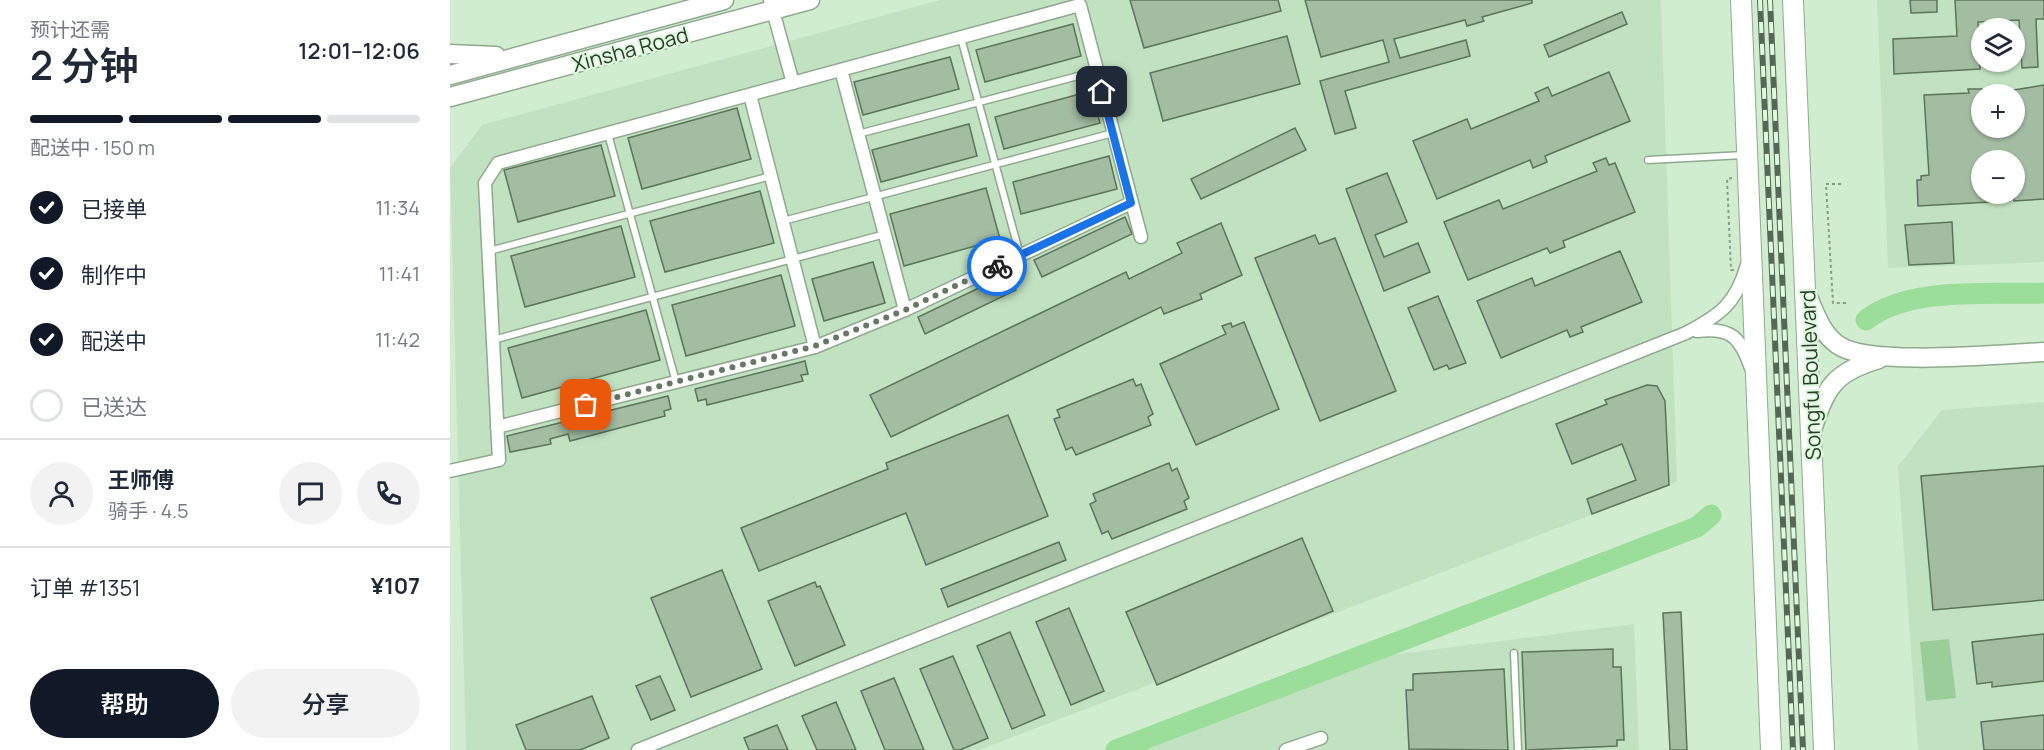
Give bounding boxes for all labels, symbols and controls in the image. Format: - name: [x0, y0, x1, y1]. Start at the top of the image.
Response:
- text: 预计还需: [30, 16, 110, 43]
- map controls: [1971, 18, 2025, 204]
- button: layers: [1971, 18, 2025, 72]
- street label: Xinsha Road: [569, 20, 691, 78]
- text: 12:01–12:06: [298, 36, 420, 66]
- text: 2 分钟: [30, 38, 139, 92]
- pin: [1076, 66, 1127, 117]
- icon: home: [1085, 75, 1118, 108]
- button: +: [1971, 84, 2025, 138]
- text: 配送中 · 150 m: [30, 134, 155, 161]
- button: −: [1971, 150, 2025, 204]
- icon: check: [30, 191, 63, 224]
- text: 已接单: [81, 194, 147, 224]
- text: 11:34: [376, 194, 420, 221]
- courier: [967, 236, 1027, 296]
- icon: bike: [981, 250, 1014, 283]
- icon: check: [30, 257, 63, 290]
- text: 制作中: [81, 260, 147, 290]
- text: 11:41: [379, 260, 420, 287]
- street label: Songfu Boulevard: [1793, 289, 1827, 461]
- icon: check: [30, 323, 63, 356]
- text: 配送中: [81, 326, 147, 356]
- text: 11:42: [375, 326, 420, 353]
- pin: [560, 379, 611, 430]
- icon: bag: [569, 388, 602, 421]
- text: 已送达: [81, 392, 147, 422]
- button: person: [30, 462, 93, 525]
- button: chat: [279, 462, 342, 525]
- button: phone: [357, 462, 420, 525]
- text: 王师傅: [108, 465, 174, 495]
- text: 骑手 · 4.5: [108, 497, 189, 524]
- text: ¥107: [371, 571, 420, 601]
- text: 订单 #1351: [30, 573, 141, 603]
- button: 帮助: [30, 669, 219, 738]
- button: 分享: [231, 669, 420, 738]

